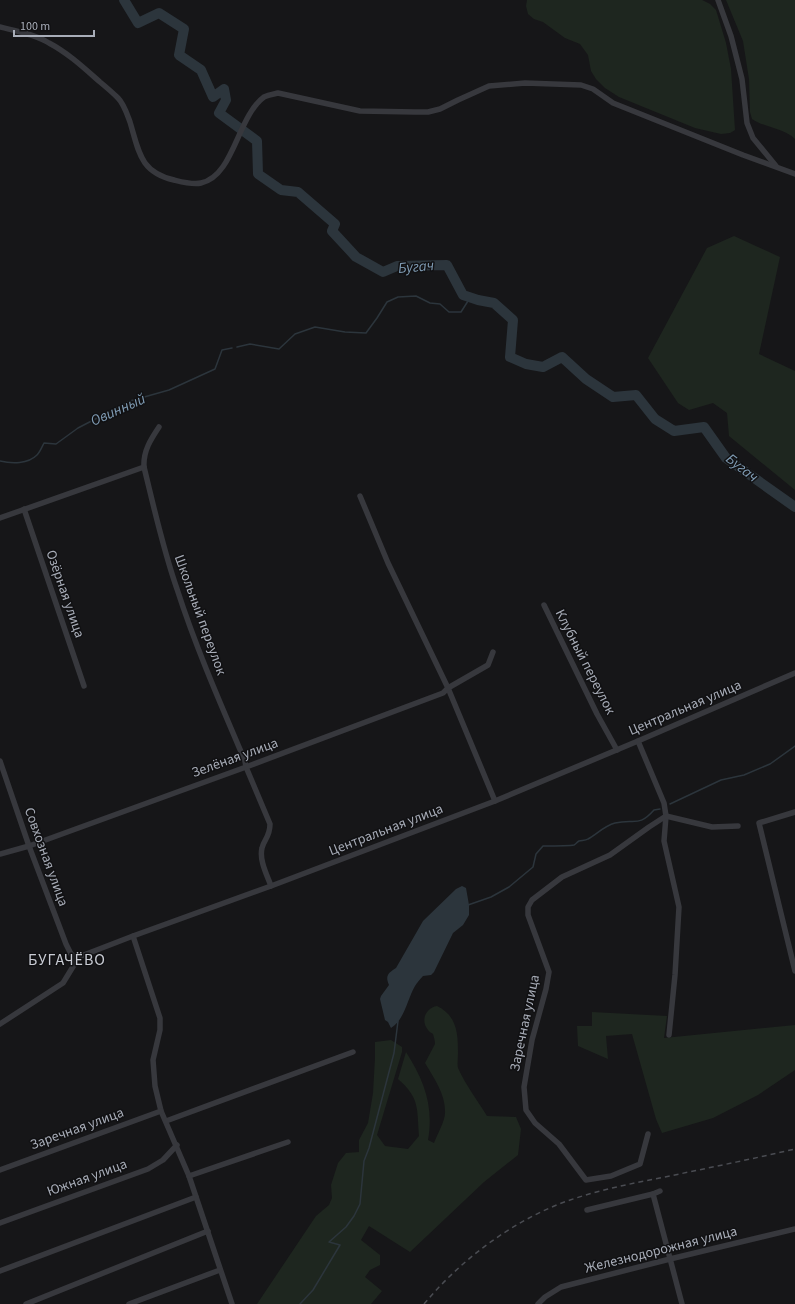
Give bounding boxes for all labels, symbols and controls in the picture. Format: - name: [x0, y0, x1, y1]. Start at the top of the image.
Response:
- scale bar: [14, 12, 94, 38]
- text: 100 m: [20, 18, 50, 35]
- water label: Бугач: [397, 255, 435, 279]
- water label: Овинный: [87, 389, 149, 431]
- water label: Бугач: [721, 449, 763, 487]
- street label: Озёрная улица: [41, 547, 89, 641]
- street label: Школьный переулок: [169, 552, 231, 678]
- street label: Клубный переулок: [550, 606, 620, 718]
- street label: Центральная улица: [625, 675, 745, 741]
- street label: Зелёная улица: [189, 733, 281, 783]
- street label: Центральная улица: [326, 799, 446, 861]
- street label: Совхозная улица: [19, 805, 73, 909]
- district label: БУГАЧЁВО: [28, 949, 106, 971]
- street label: Заречная улица: [505, 973, 545, 1073]
- street label: Заречная улица: [27, 1103, 127, 1155]
- street label: Южная улица: [44, 1154, 130, 1202]
- street label: Железнодорожная улица: [583, 1221, 739, 1279]

